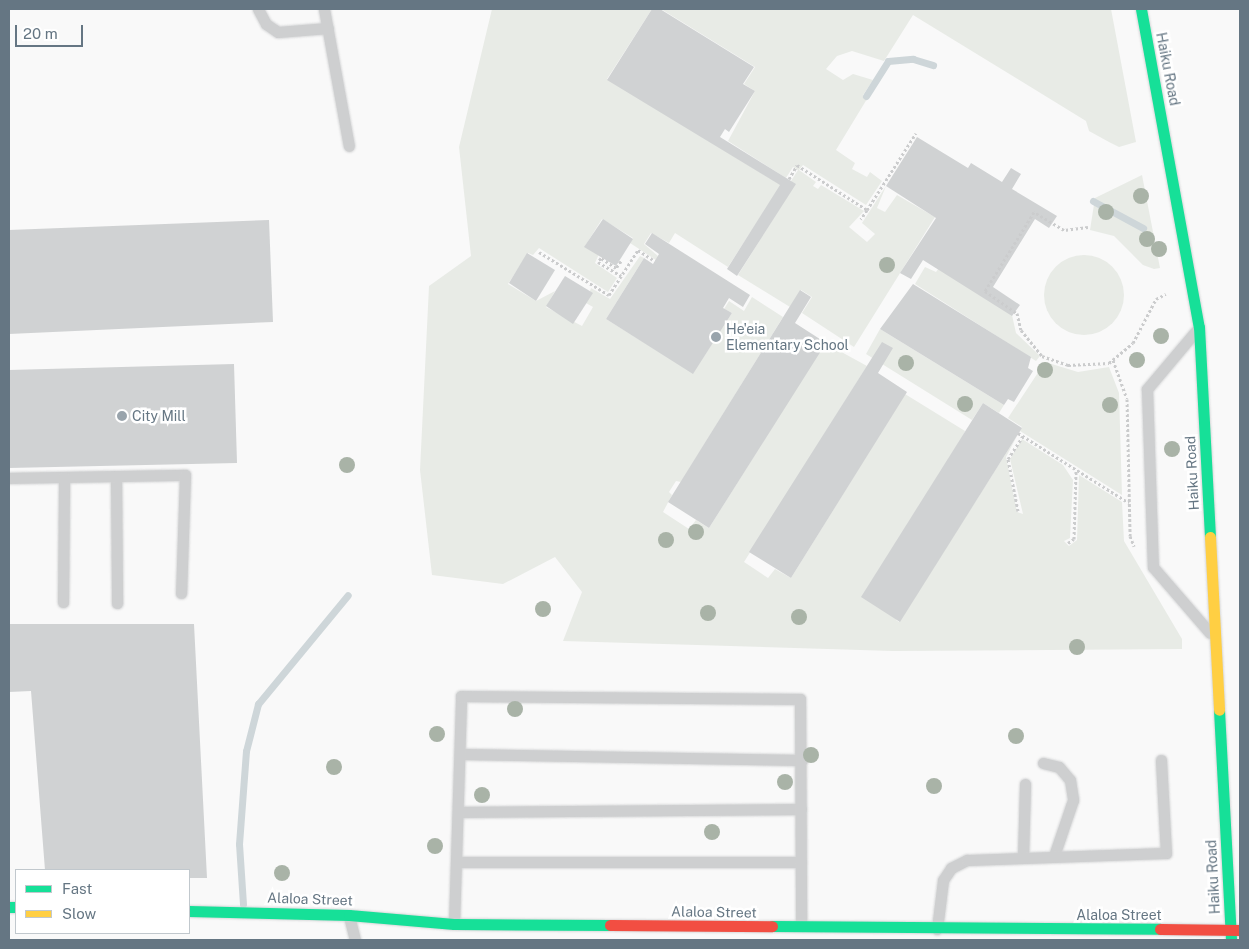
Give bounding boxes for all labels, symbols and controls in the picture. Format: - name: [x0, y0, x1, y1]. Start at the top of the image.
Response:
- scale bar: [18, 15, 85, 47]
- text: 20 m: [23, 25, 58, 42]
- street label: Haiku Road: [1153, 31, 1183, 107]
- place label: He'eia Elementary School: [726, 321, 849, 354]
- marker: He'eia Elementary School: [710, 331, 722, 343]
- place label: City Mill: [132, 408, 186, 424]
- marker: City Mill: [116, 410, 128, 422]
- street label: Haiku Road: [1182, 435, 1202, 511]
- street label: Haiku Road: [1203, 839, 1223, 915]
- legend: [15, 869, 190, 934]
- text: Fast: [62, 880, 92, 897]
- street label: Alaloa Street: [267, 889, 353, 909]
- street label: Alaloa Street: [671, 903, 757, 921]
- text: Slow: [62, 905, 96, 922]
- street label: Alaloa Street: [1076, 907, 1162, 923]

